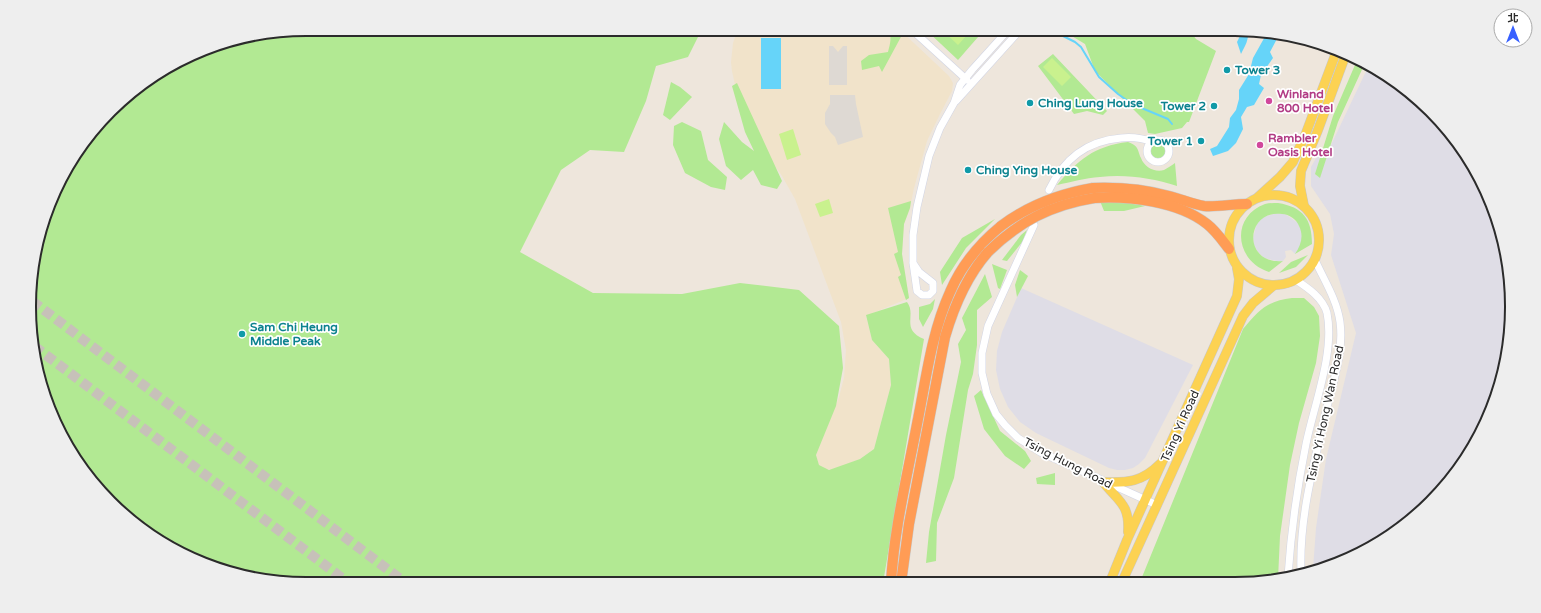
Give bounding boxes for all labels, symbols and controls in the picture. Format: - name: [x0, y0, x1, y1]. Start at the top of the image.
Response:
- north arrow: [1493, 8, 1533, 48]
- text: 北: [1508, 12, 1519, 25]
- place label: Tower 3: [1234, 63, 1280, 77]
- marker: Tower 3: [1222, 65, 1232, 75]
- place label: Winland 800 Hotel: [1277, 87, 1333, 115]
- place label: Ching Lung House: [1038, 96, 1143, 111]
- marker: Winland 800 Hotel: [1264, 96, 1274, 106]
- marker: Ching Lung House: [1025, 98, 1035, 108]
- place label: Tower 2: [1160, 99, 1206, 113]
- marker: Tower 2: [1209, 101, 1219, 111]
- place label: Rambler Oasis Hotel: [1268, 131, 1332, 159]
- place label: Tower 1: [1147, 134, 1193, 148]
- marker: Tower 1: [1196, 136, 1206, 146]
- marker: Rambler Oasis Hotel: [1255, 140, 1265, 150]
- place label: Ching Ying House: [976, 163, 1077, 178]
- marker: Ching Ying House: [963, 165, 973, 175]
- place label: Sam Chi Heung Middle Peak: [250, 320, 338, 348]
- marker: Sam Chi Heung Middle Peak: [237, 329, 247, 339]
- street label: Tsing Yi Hong Wan Road: [1304, 344, 1346, 484]
- street label: Tsing Yi Road: [1158, 388, 1202, 464]
- street label: Tsing Hung Road: [1021, 435, 1115, 491]

